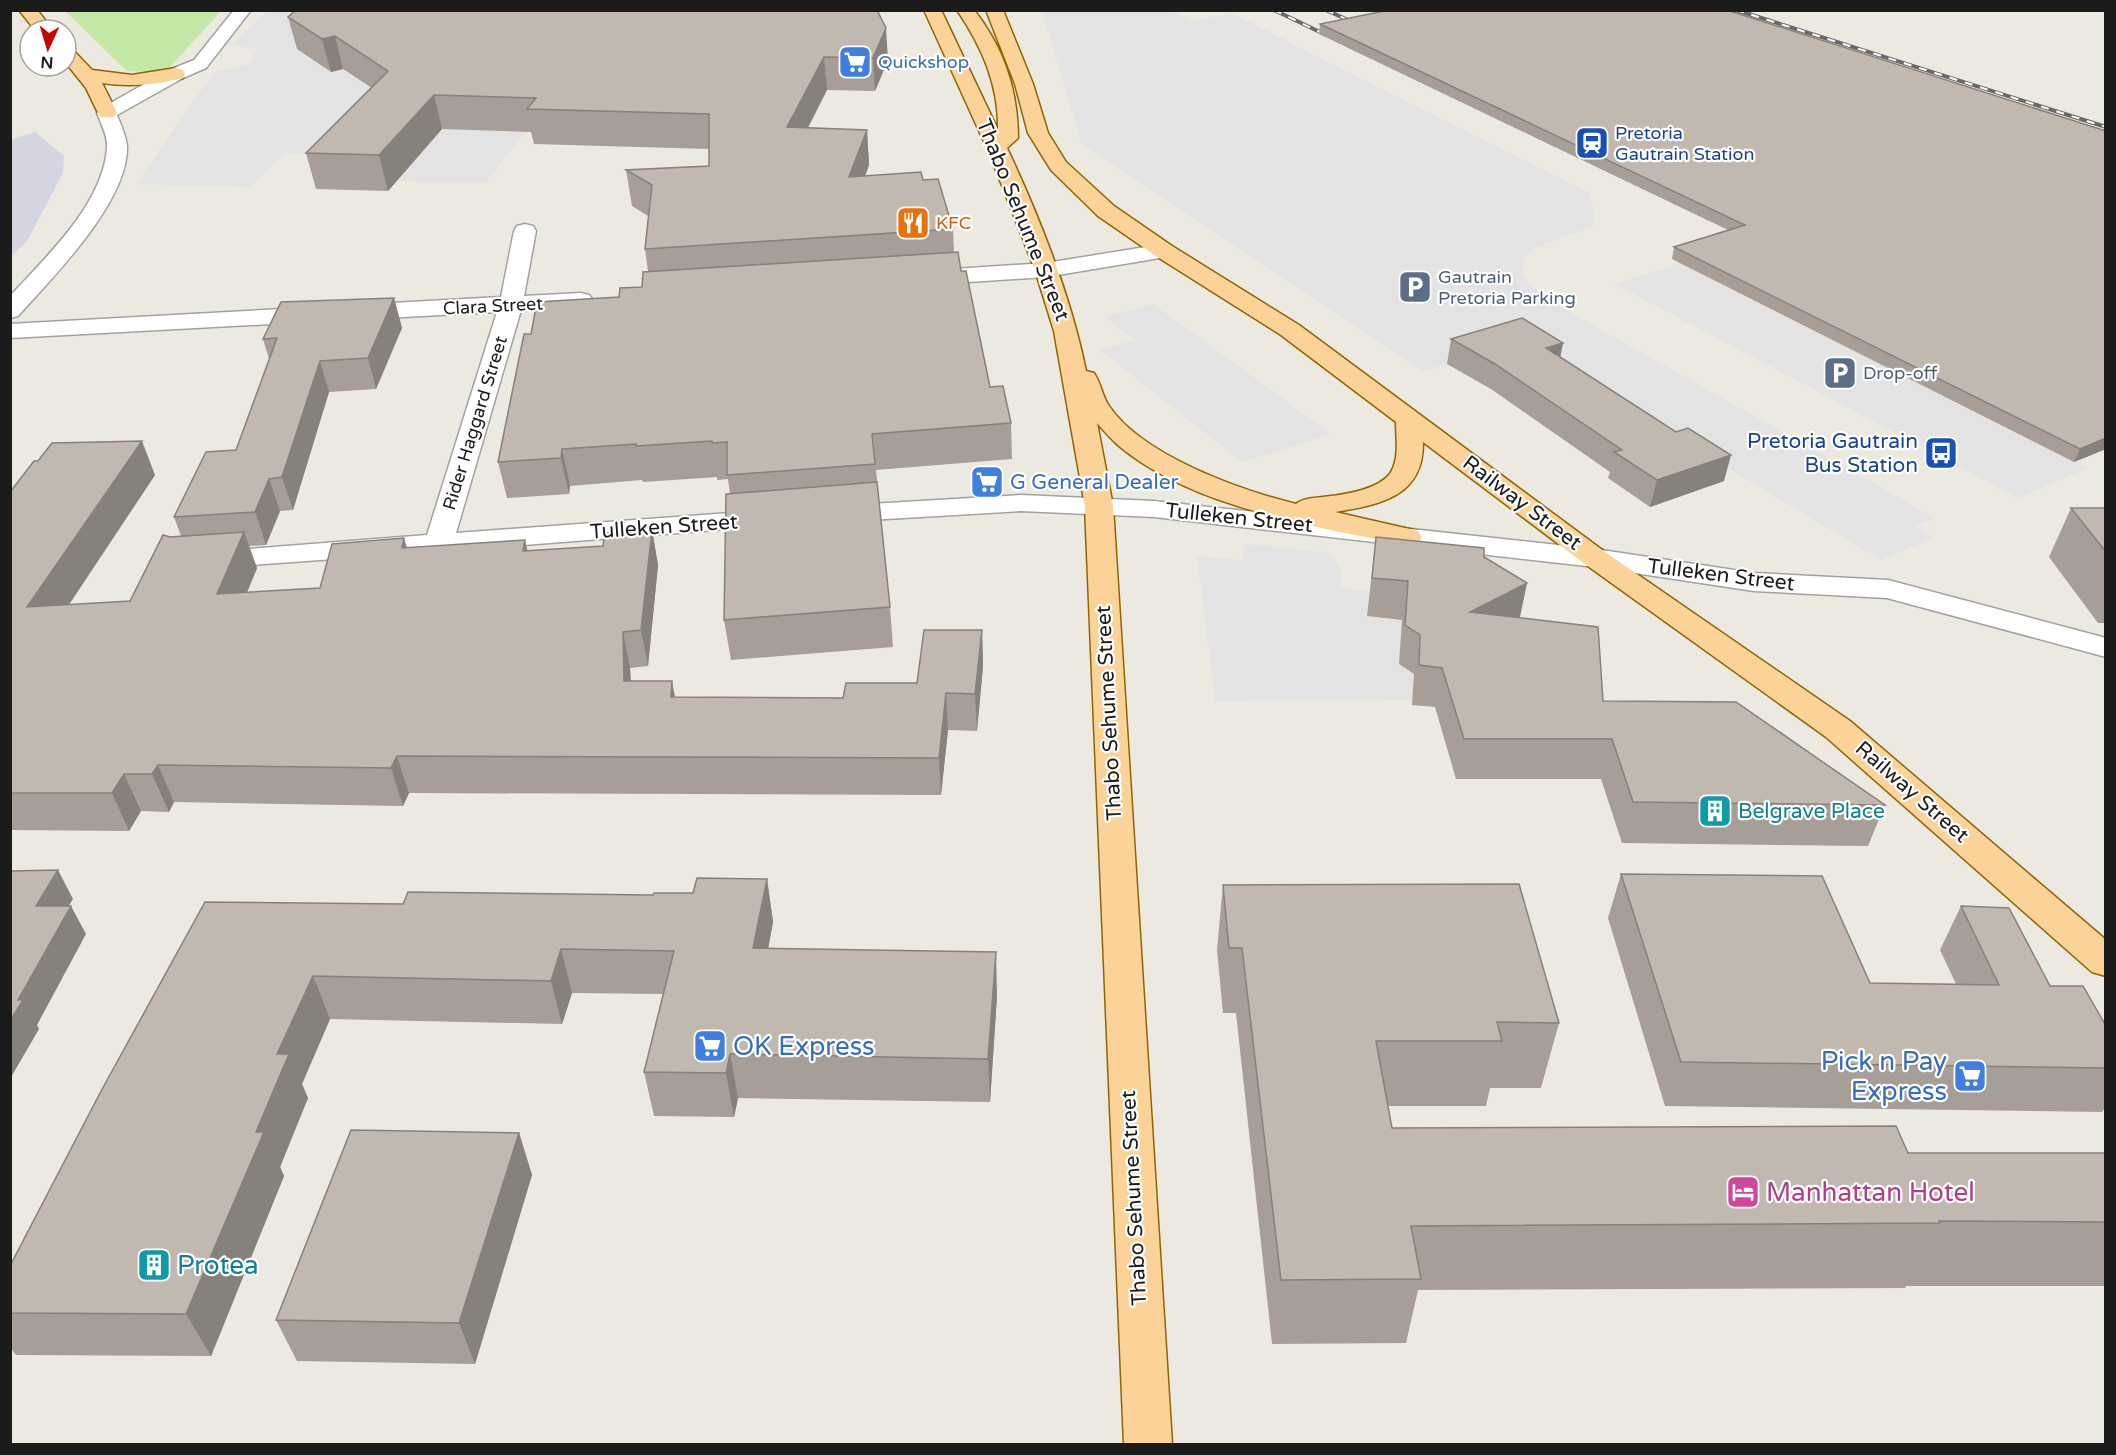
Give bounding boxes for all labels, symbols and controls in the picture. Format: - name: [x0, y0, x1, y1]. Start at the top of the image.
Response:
- north arrow: [18, 18, 78, 78]
- supermarket icon: Quickshop: [837, 44, 873, 80]
- place label: Quickshop: [878, 51, 969, 73]
- text: N: [40, 52, 54, 72]
- street label: Thabo Sehume Street: [971, 115, 1075, 325]
- place label: Pretoria Gautrain Station: [1615, 122, 1754, 165]
- station icon: Pretoria Gautrain Station: [1574, 125, 1610, 161]
- restaurant icon: KFC: [895, 205, 931, 241]
- place label: KFC: [936, 212, 971, 234]
- place label: Gautrain Pretoria Parking: [1438, 266, 1576, 309]
- parking icon: Gautrain Pretoria Parking: [1397, 269, 1433, 305]
- street label: Clara Street: [442, 292, 544, 320]
- street label: Rider Haggard Street: [438, 333, 512, 513]
- parking icon: Drop-off: [1822, 355, 1858, 391]
- place label: Drop-off: [1863, 362, 1937, 384]
- place label: Pretoria Gautrain Bus Station: [1747, 429, 1918, 478]
- bus stop icon: Pretoria Gautrain Bus Station: [1923, 435, 1959, 471]
- street label: Railway Street: [1458, 450, 1586, 556]
- supermarket icon: G General Dealer: [969, 464, 1005, 500]
- place label: G General Dealer: [1010, 470, 1179, 495]
- street label: Tulleken Street: [1164, 498, 1314, 538]
- street label: Tulleken Street: [589, 509, 739, 545]
- street label: Tulleken Street: [1646, 554, 1796, 596]
- street label: Thabo Sehume Street: [1091, 605, 1127, 821]
- street label: Railway Street: [1850, 736, 1974, 848]
- building icon: Belgrave Place: [1697, 793, 1733, 829]
- place label: Belgrave Place: [1738, 799, 1885, 824]
- supermarket icon: OK Express: [692, 1028, 728, 1064]
- place label: OK Express: [733, 1031, 875, 1062]
- place label: Pick n Pay Express: [1821, 1046, 1947, 1107]
- supermarket icon: Pick n Pay Express: [1952, 1058, 1988, 1094]
- street label: Thabo Sehume Street: [1116, 1090, 1152, 1306]
- hotel icon: Manhattan Hotel: [1725, 1174, 1761, 1210]
- place label: Manhattan Hotel: [1766, 1177, 1975, 1208]
- building icon: Protea: [136, 1247, 172, 1283]
- place label: Protea: [177, 1250, 259, 1281]

